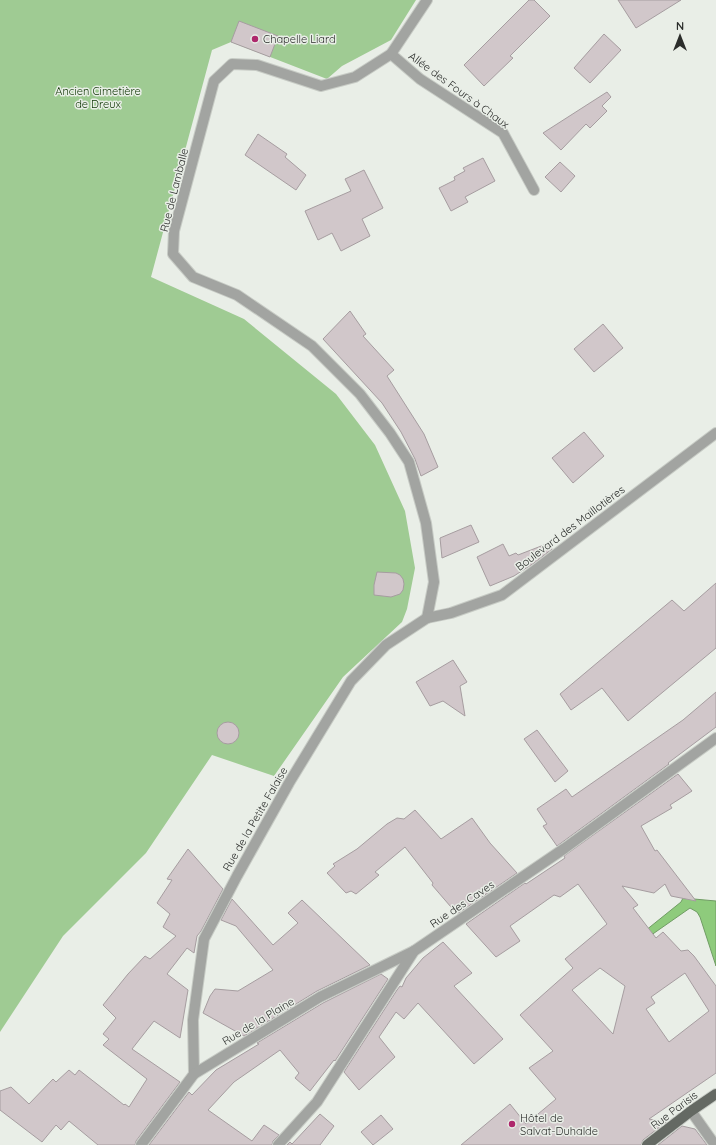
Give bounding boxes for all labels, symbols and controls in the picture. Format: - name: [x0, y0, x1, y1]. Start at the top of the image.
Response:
- north arrow: [660, 16, 700, 56]
- text: N: [676, 19, 684, 33]
- place label: Chapelle Liard: [263, 32, 336, 46]
- marker: Chapelle Liard: [250, 34, 260, 44]
- street label: Allée des Fours à Chaux: [406, 49, 512, 131]
- park label: Ancien Cimetière de Dreux: [55, 84, 141, 111]
- street label: Rue de Lamballe: [157, 147, 191, 233]
- street label: Boulevard des Maillotières: [513, 482, 627, 574]
- street label: Rue de la Petite Falaise: [219, 764, 291, 874]
- street label: Rue des Caves: [427, 877, 497, 931]
- street label: Rue de la Plaine: [219, 994, 297, 1048]
- street label: Rue Parisis: [648, 1088, 700, 1132]
- place label: Hôtel de Salvat-Duhalde: [520, 1111, 598, 1138]
- marker: Hôtel de Salvat-Duhalde: [507, 1119, 517, 1129]

